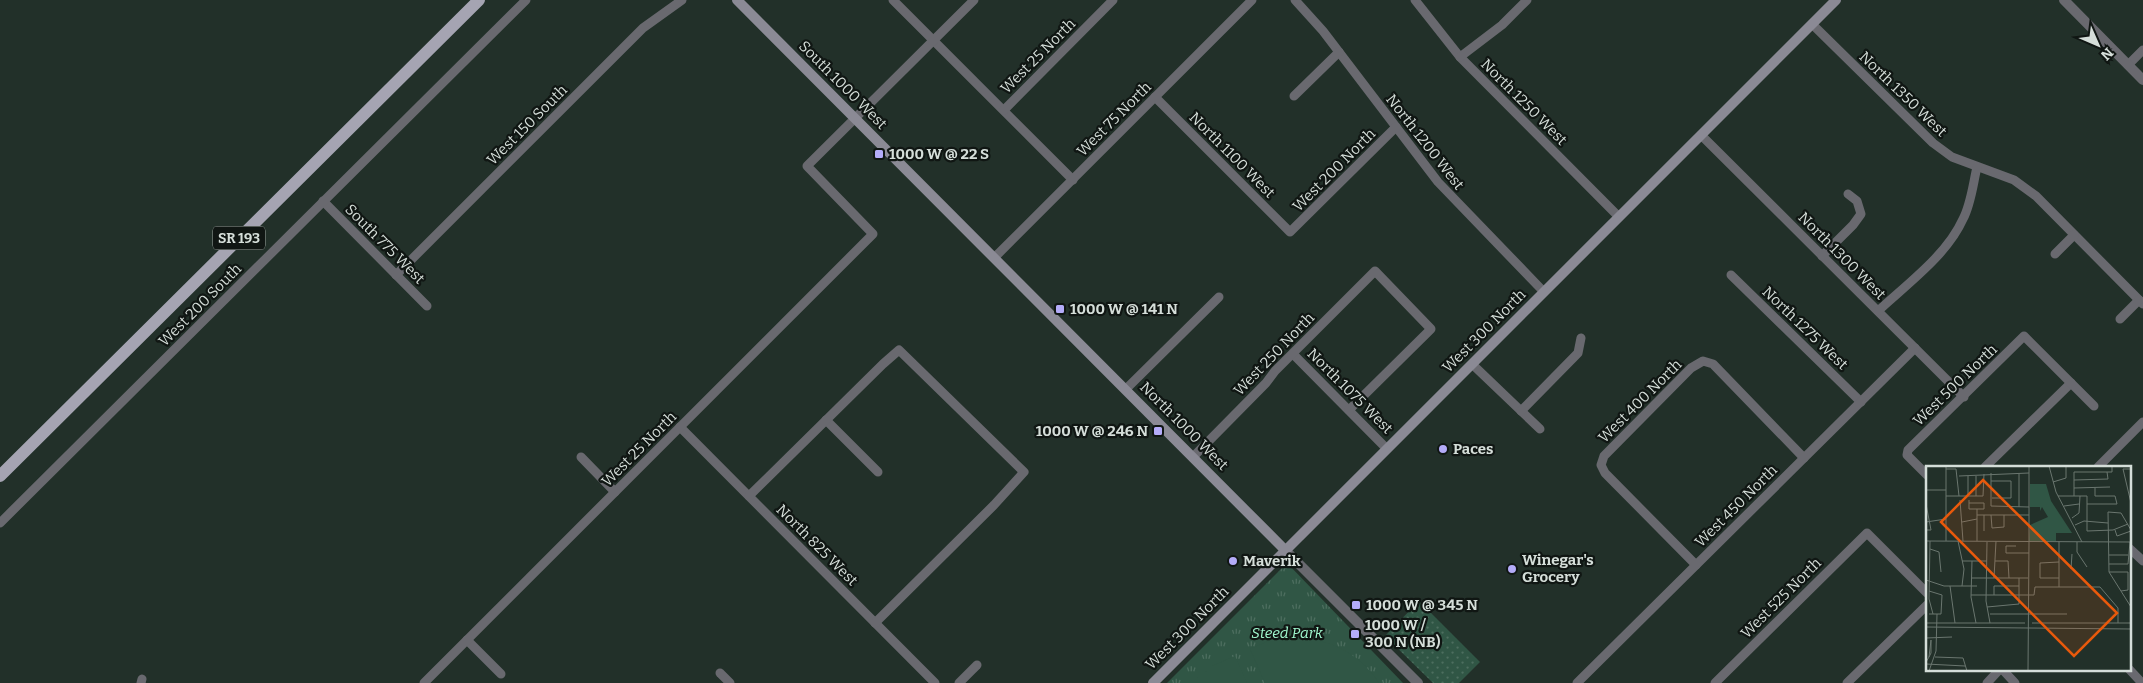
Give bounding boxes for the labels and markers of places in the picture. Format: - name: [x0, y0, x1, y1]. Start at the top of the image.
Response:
- place label: 1000 W @ 22 S: [889, 145, 989, 163]
- marker: 1000 W @ 22 S: [873, 148, 885, 160]
- place label: 1000 W @ 141 N: [1070, 300, 1178, 318]
- marker: 1000 W @ 141 N: [1054, 303, 1066, 315]
- place label: 1000 W @ 246 N: [1036, 422, 1148, 440]
- marker: 1000 W @ 246 N: [1152, 425, 1164, 437]
- place label: Paces: [1453, 440, 1493, 458]
- marker: Paces: [1437, 443, 1449, 455]
- place label: Winegar's Grocery: [1522, 551, 1594, 586]
- place label: Maverik: [1243, 552, 1301, 570]
- marker: Maverik: [1227, 555, 1239, 567]
- marker: Winegar's Grocery: [1506, 563, 1518, 575]
- place label: 1000 W @ 345 N: [1366, 596, 1478, 614]
- marker: 1000 W @ 345 N: [1350, 599, 1362, 611]
- place label: 1000 W / 300 N (NB): [1365, 616, 1441, 651]
- marker: 1000 W / 300 N (NB): [1349, 628, 1361, 640]

